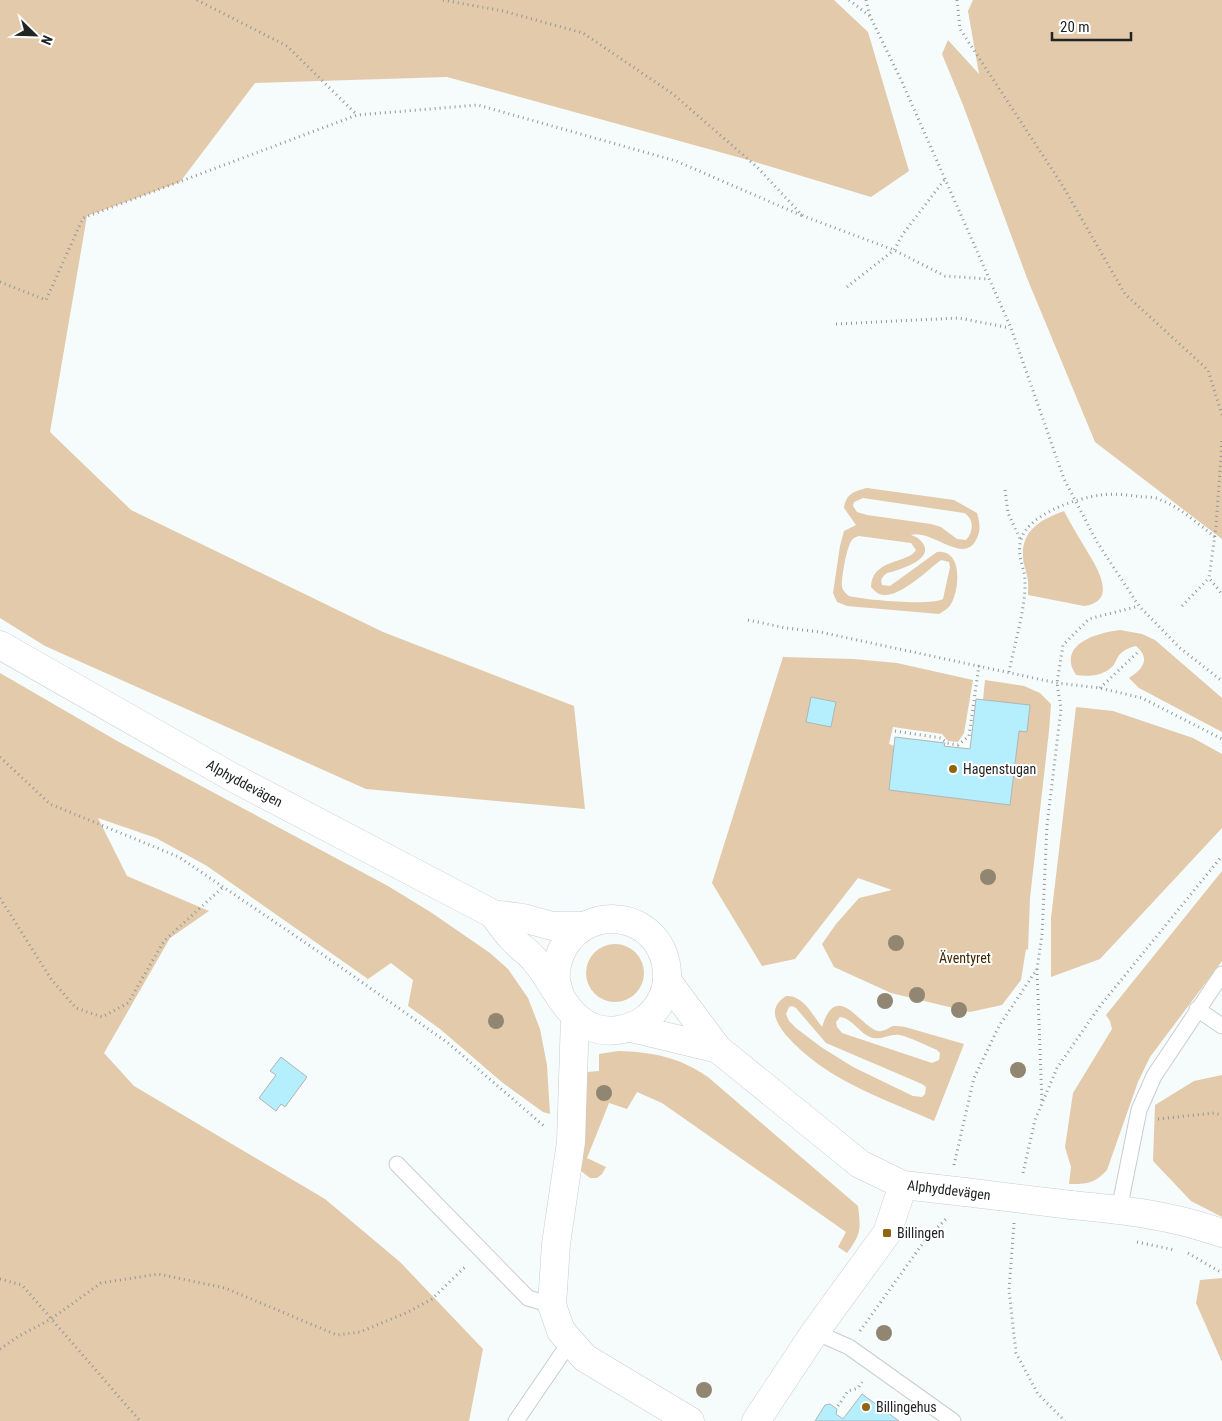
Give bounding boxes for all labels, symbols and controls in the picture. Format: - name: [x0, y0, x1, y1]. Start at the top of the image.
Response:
- north arrow: [10, 10, 60, 60]
- scale bar: [1052, 10, 1131, 42]
- text: 20 m: [1060, 18, 1090, 36]
- text: N: [38, 33, 56, 47]
- street label: Alphyddevägen: [204, 756, 285, 810]
- place label: Hagenstugan: [963, 761, 1036, 777]
- marker: Hagenstugan: [947, 763, 959, 775]
- park label: Äventyret: [939, 950, 991, 966]
- street label: Alphyddevägen: [906, 1177, 992, 1203]
- place label: Billingen: [897, 1225, 945, 1241]
- marker: Billingen: [881, 1227, 893, 1239]
- place label: Billingehus: [876, 1399, 937, 1415]
- marker: Billingehus: [860, 1401, 872, 1413]

